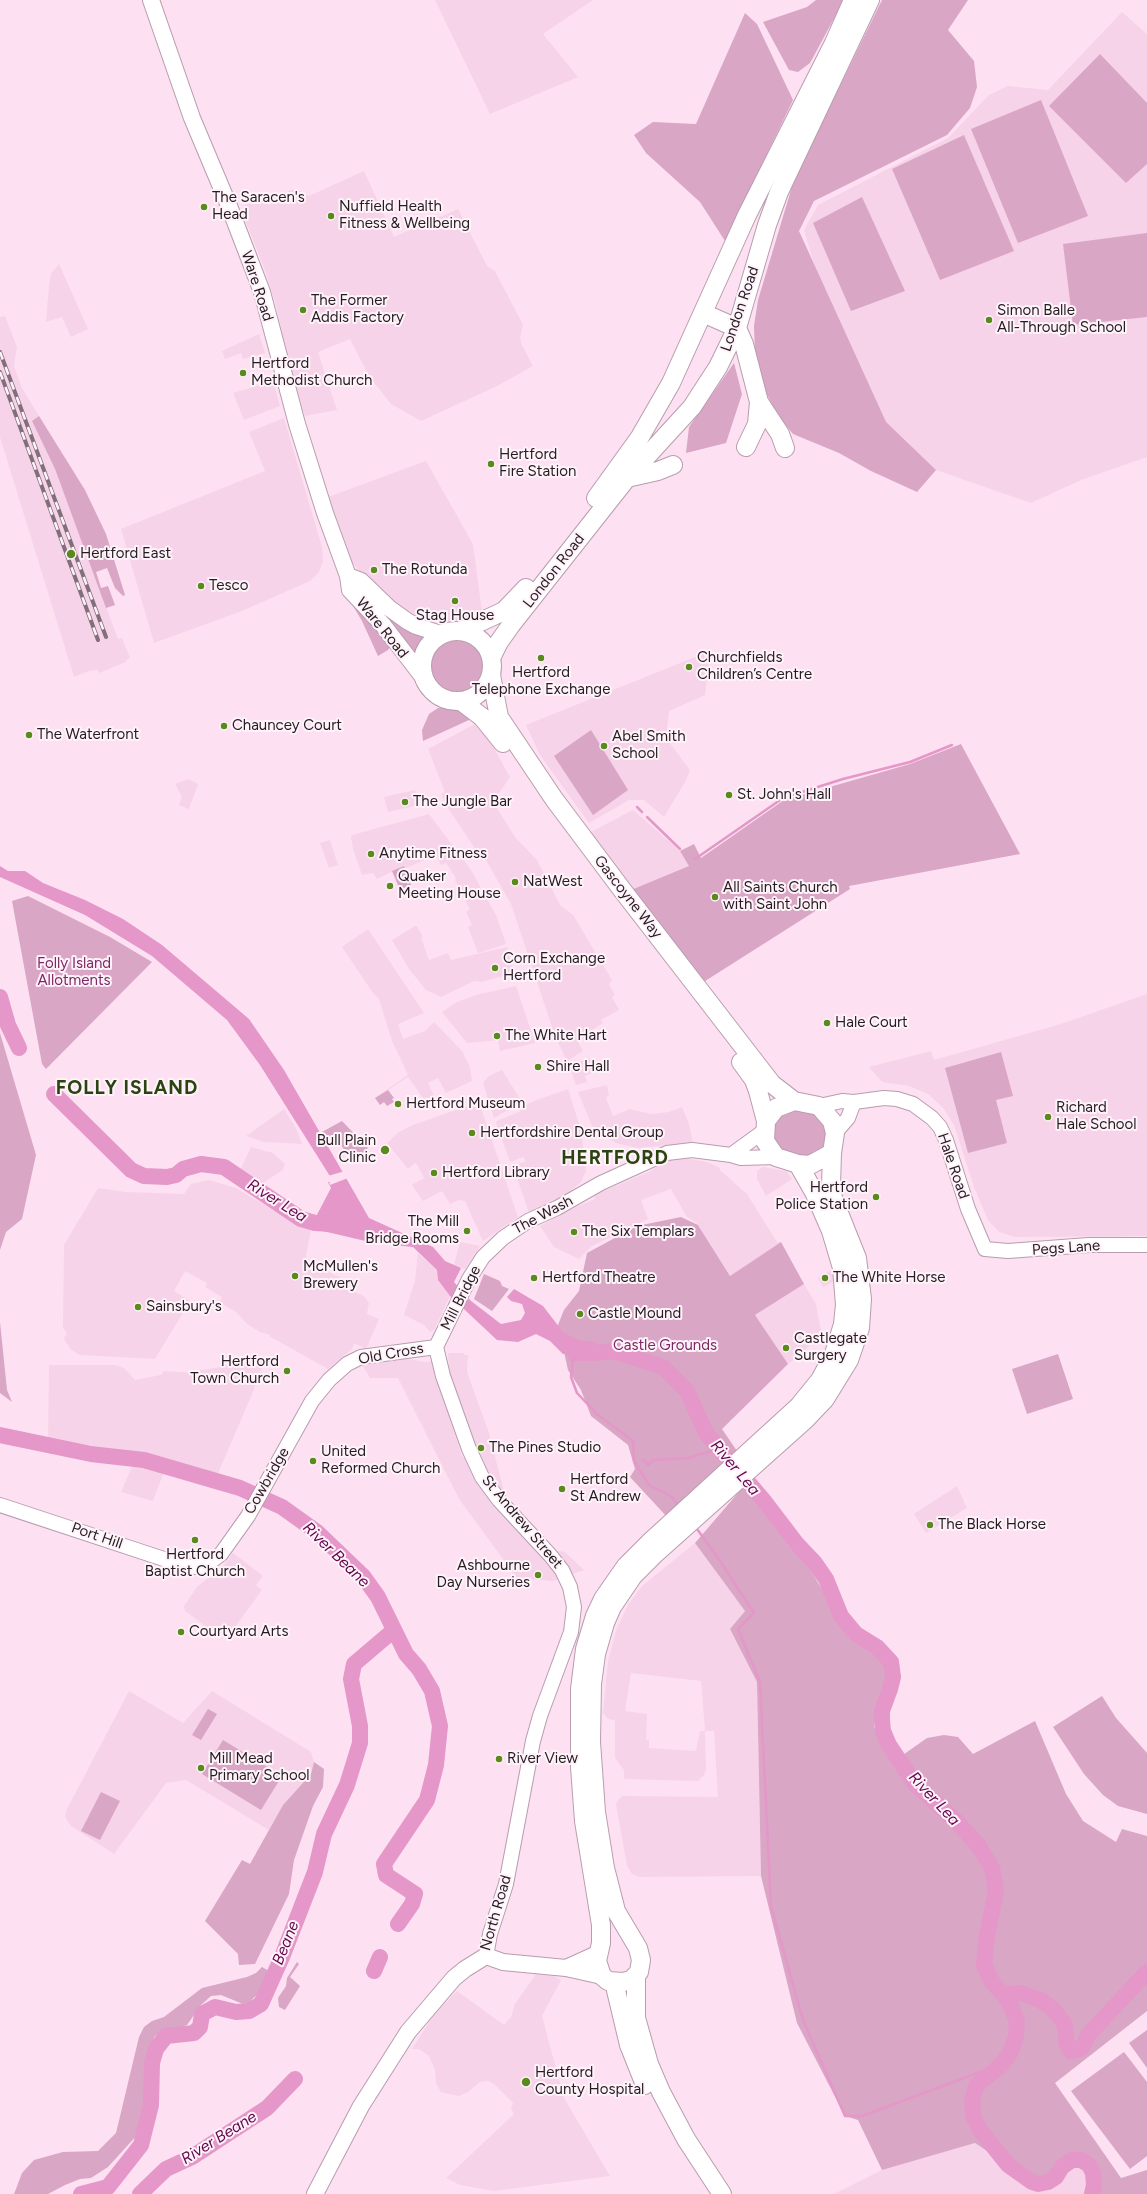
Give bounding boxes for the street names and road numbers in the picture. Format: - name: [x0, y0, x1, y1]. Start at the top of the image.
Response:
- street label: Ware Road: [237, 249, 277, 323]
- street label: London Road: [717, 264, 763, 354]
- street label: London Road: [520, 530, 588, 612]
- street label: Ware Road: [352, 594, 412, 662]
- street label: Gascoyne Way: [590, 852, 666, 942]
- street label: Hale Road: [933, 1131, 973, 1201]
- street label: The Wash: [510, 1192, 576, 1238]
- street label: Pegs Lane: [1031, 1237, 1101, 1259]
- street label: Mill Bridge: [437, 1263, 485, 1333]
- street label: Old Cross: [357, 1339, 425, 1369]
- street label: Cowbridge: [241, 1444, 293, 1518]
- street label: St Andrew Street: [478, 1472, 566, 1572]
- street label: Port Hill: [69, 1519, 125, 1553]
- street label: North Road: [477, 1873, 515, 1953]

